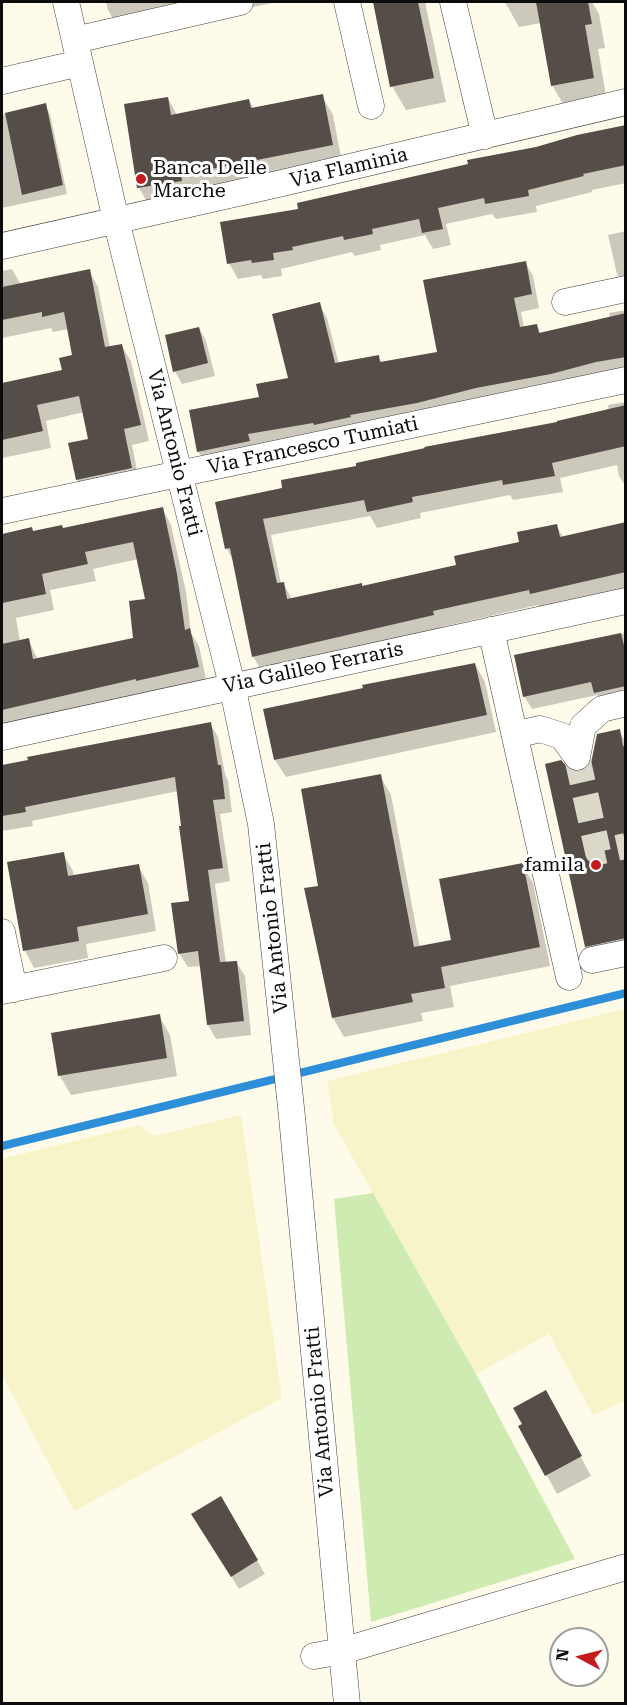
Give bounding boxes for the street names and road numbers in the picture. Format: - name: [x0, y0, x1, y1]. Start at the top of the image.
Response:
- street label: Via Flaminia: [288, 143, 410, 193]
- street label: Via Antonio Fratti: [142, 367, 206, 539]
- street label: Via Francesco Tumiati: [206, 412, 420, 480]
- street label: Via Galileo Ferraris: [221, 637, 405, 699]
- street label: Via Antonio Fratti: [252, 842, 294, 1014]
- street label: Via Antonio Fratti: [301, 1326, 339, 1498]

